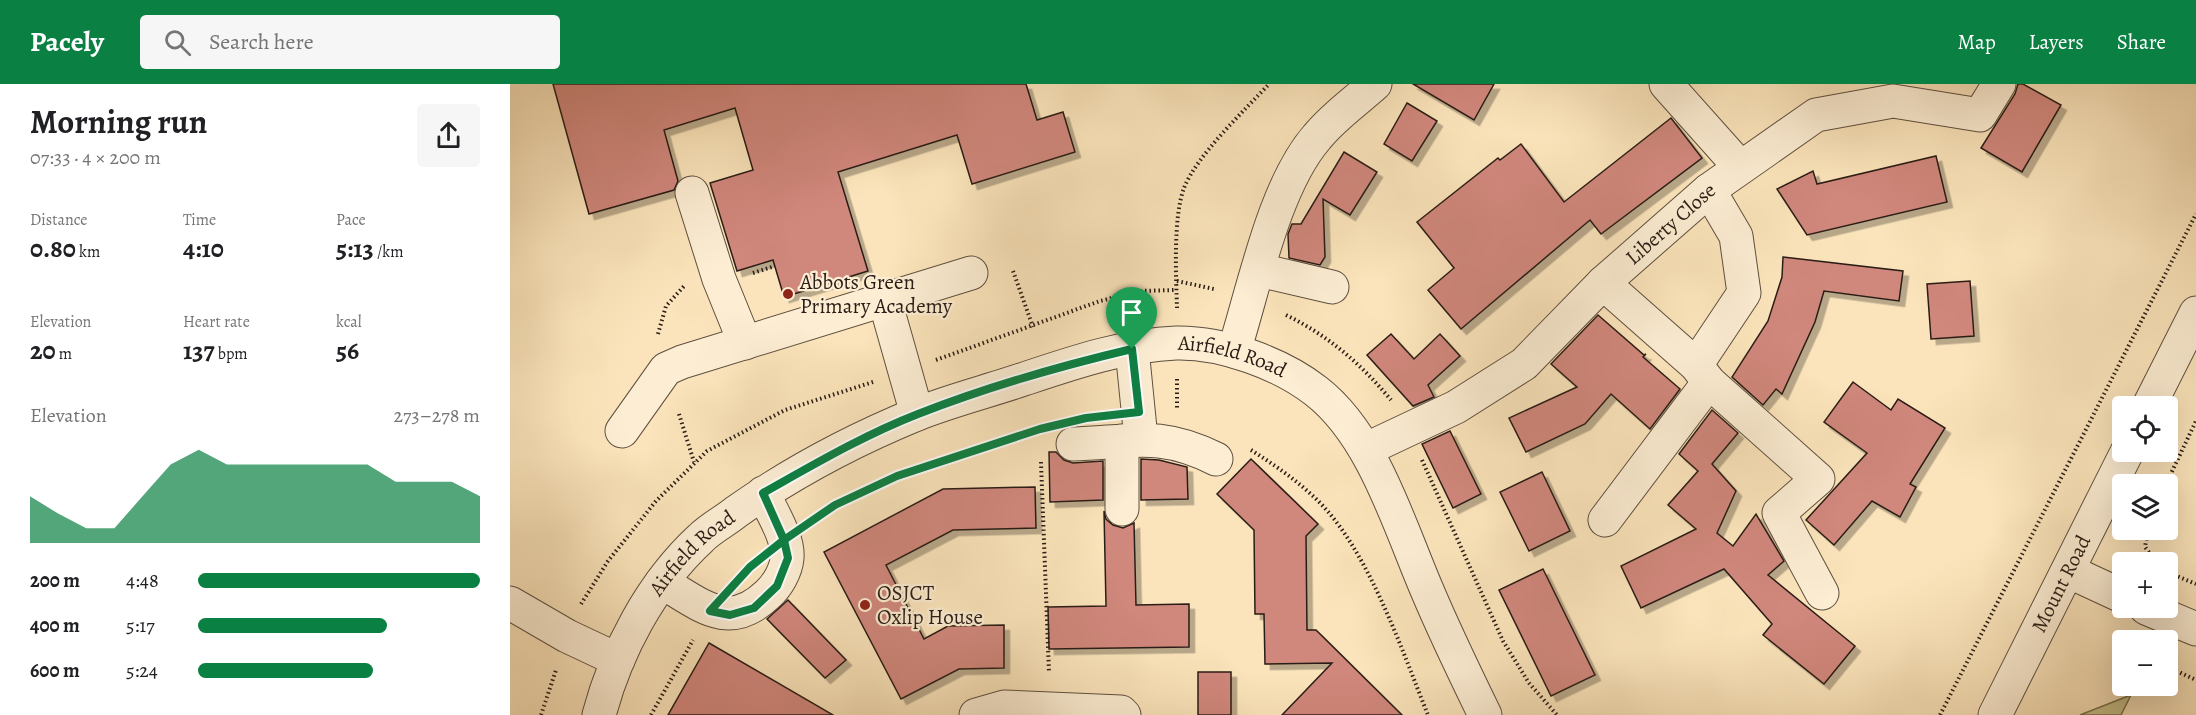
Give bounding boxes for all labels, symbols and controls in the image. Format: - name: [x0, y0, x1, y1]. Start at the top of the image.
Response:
- search box: [140, 15, 560, 69]
- text: Pacely: [30, 23, 104, 61]
- icon: search: [161, 26, 194, 59]
- text: Search here: [209, 27, 314, 57]
- text: Map: [1957, 28, 1996, 56]
- text: Layers: [2029, 28, 2084, 56]
- text: Share: [2117, 28, 2166, 56]
- text: Morning run: [30, 99, 207, 144]
- button: share: [417, 104, 480, 167]
- text: 07:33 · 4 × 200 m: [30, 144, 161, 171]
- street label: Liberty Close: [1619, 176, 1721, 271]
- text: Distance: [30, 209, 87, 231]
- text: Time: [183, 209, 216, 231]
- text: Pace: [336, 209, 366, 231]
- text: 0.80: [30, 231, 76, 266]
- text: 4:10: [183, 231, 224, 266]
- text: 5:13: [336, 231, 374, 266]
- text: km: [76, 241, 100, 263]
- text: /km: [374, 241, 403, 263]
- place label: Abbots Green Primary Academy: [799, 268, 953, 320]
- marker: Abbots Green Primary Academy: [781, 287, 795, 301]
- pin: [1106, 287, 1157, 349]
- icon: arrive: [1115, 296, 1148, 329]
- text: Elevation: [30, 311, 91, 333]
- text: Heart rate: [183, 311, 250, 333]
- text: kcal: [336, 311, 362, 333]
- street label: Airfield Road: [1176, 329, 1292, 384]
- text: 20: [30, 333, 56, 368]
- text: 137: [183, 333, 215, 368]
- text: 56: [336, 333, 359, 368]
- text: m: [56, 343, 72, 365]
- text: bpm: [215, 343, 248, 365]
- map controls: [2112, 396, 2178, 696]
- button: locate: [2112, 396, 2178, 462]
- text: Elevation: [30, 402, 107, 429]
- text: 273–278 m: [393, 402, 480, 429]
- button: layers: [2112, 474, 2178, 540]
- street label: Airfield Road: [642, 503, 741, 602]
- street label: Mount Road: [2025, 530, 2097, 637]
- button: +: [2112, 552, 2178, 618]
- text: 200 m: [30, 567, 80, 594]
- text: 4:48: [126, 567, 159, 594]
- place label: OSJCT Oxlip House: [877, 579, 983, 631]
- marker: OSJCT Oxlip House: [858, 598, 872, 612]
- text: 400 m: [30, 612, 80, 639]
- text: 5:17: [126, 612, 155, 639]
- button: −: [2112, 630, 2178, 696]
- text: 600 m: [30, 657, 80, 684]
- text: 5:24: [126, 657, 158, 684]

